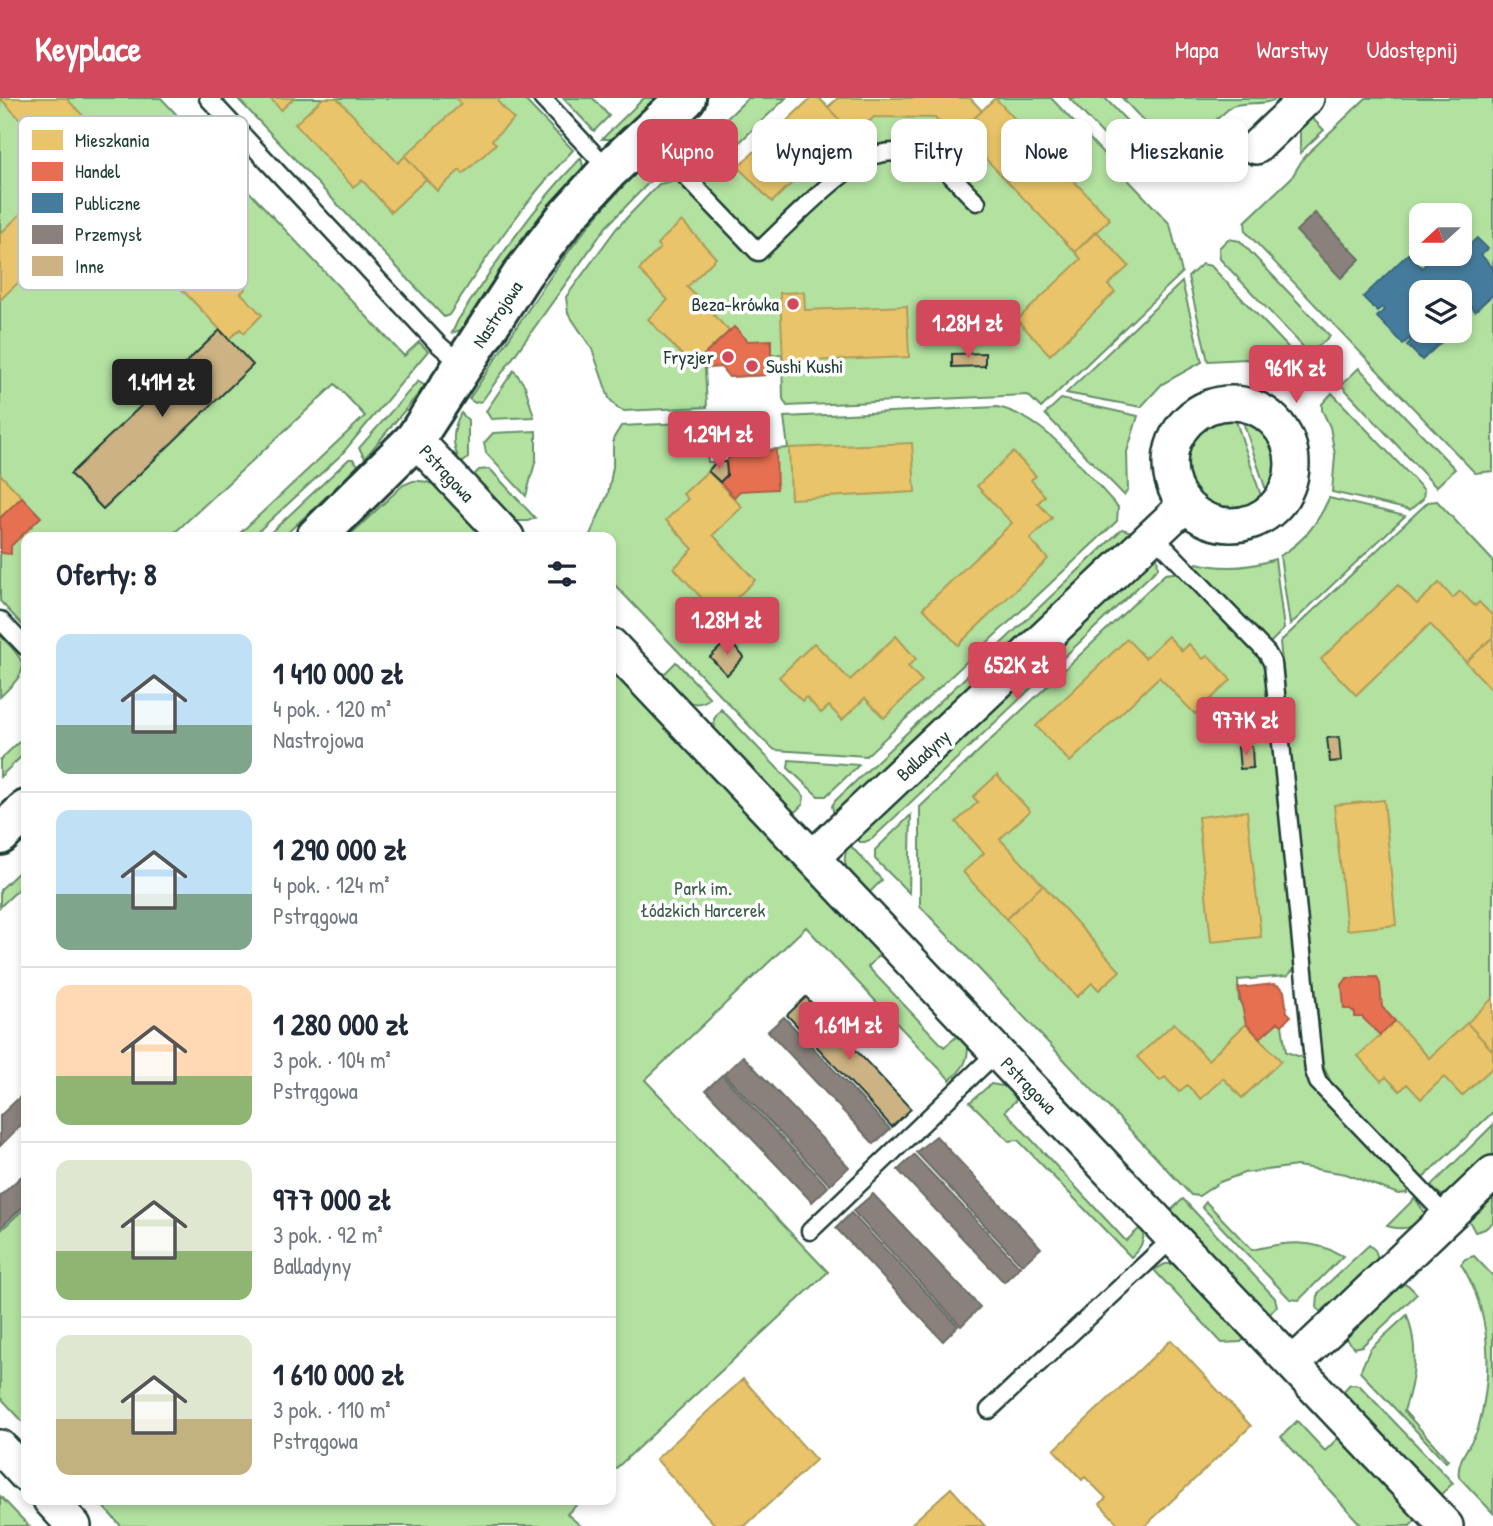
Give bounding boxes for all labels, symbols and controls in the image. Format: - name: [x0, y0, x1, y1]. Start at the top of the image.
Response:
- text: Keyplace: [35, 27, 141, 71]
- text: Mapa: [1175, 33, 1218, 65]
- text: Warstwy: [1256, 33, 1329, 65]
- text: Udostępnij: [1367, 33, 1458, 65]
- legend: [18, 116, 248, 290]
- chip: Kupno: [637, 119, 738, 182]
- chip: Wynajem: [752, 119, 877, 182]
- chip: Filtry: [891, 119, 987, 182]
- chip: Nowe: [1001, 119, 1092, 182]
- chip: Mieszkanie: [1106, 119, 1248, 182]
- text: Mieszkania: [75, 127, 150, 153]
- text: Handel: [75, 158, 121, 184]
- text: Publiczne: [75, 190, 141, 216]
- north arrow: [1409, 203, 1472, 266]
- map controls: [1409, 203, 1472, 343]
- text: Przemysł: [75, 221, 143, 247]
- text: Inne: [75, 253, 105, 279]
- street label: Nastrojowa: [466, 275, 529, 352]
- button: layers: [1409, 280, 1472, 343]
- place label: Beza-krówka: [692, 291, 780, 317]
- marker: Beza-krówka: [785, 296, 801, 312]
- pin: 1.28M zł: [896, 300, 1040, 360]
- text: 1.28M zł: [932, 307, 1004, 338]
- place label: Fryzjer: [663, 344, 715, 370]
- pin: 961K zł: [1231, 345, 1361, 405]
- marker: Fryzjer: [720, 349, 736, 365]
- text: 961K zł: [1265, 352, 1327, 383]
- place label: Sushi Kushi: [766, 353, 843, 379]
- marker: Sushi Kushi: [744, 358, 760, 374]
- pin: 1.41M zł: [90, 360, 234, 419]
- text: 1.41M zł: [128, 366, 196, 397]
- pin: 1.29M zł: [647, 412, 791, 471]
- text: 1.29M zł: [684, 418, 754, 449]
- street label: Pstrągowa: [414, 438, 481, 508]
- text: Oferty: 8: [56, 554, 157, 594]
- icon: filters: [543, 555, 581, 593]
- pin: 1.28M zł: [655, 598, 799, 657]
- text: 1.28M zł: [691, 604, 763, 635]
- pin: 652K zł: [952, 642, 1082, 702]
- text: 652K zł: [984, 649, 1050, 680]
- text: 1 410 000 zł: [273, 653, 405, 693]
- icon: home: [112, 662, 196, 746]
- text: 4 pok. · 120 m²: [273, 693, 391, 724]
- pin: 977K zł: [1181, 698, 1311, 757]
- text: 977K zł: [1212, 704, 1280, 735]
- street label: Balladyny: [890, 723, 956, 787]
- text: Nastrojowa: [273, 724, 363, 755]
- text: 1 290 000 zł: [273, 829, 408, 869]
- icon: home: [112, 838, 196, 922]
- text: 4 pok. · 124 m²: [273, 869, 390, 900]
- park label: Park im. Łódzkich Harcerek: [641, 875, 766, 923]
- text: Pstrągowa: [273, 900, 358, 931]
- pin: 1.61M zł: [777, 1002, 921, 1062]
- text: 1 280 000 zł: [273, 1004, 410, 1044]
- text: 1.61M zł: [815, 1009, 883, 1040]
- icon: home: [112, 1013, 196, 1097]
- text: 3 pok. · 104 m²: [273, 1044, 391, 1075]
- street label: Pstrągowa: [995, 1051, 1063, 1120]
- text: Pstrągowa: [273, 1075, 358, 1106]
- text: 977 000 zł: [273, 1179, 392, 1219]
- icon: home: [112, 1188, 196, 1272]
- text: 3 pok. · 92 m²: [273, 1219, 383, 1250]
- text: Balladyny: [273, 1250, 351, 1281]
- text: 1 610 000 zł: [273, 1354, 405, 1394]
- icon: home: [112, 1363, 196, 1447]
- text: 3 pok. · 110 m²: [273, 1394, 391, 1425]
- text: Pstrągowa: [273, 1425, 358, 1456]

